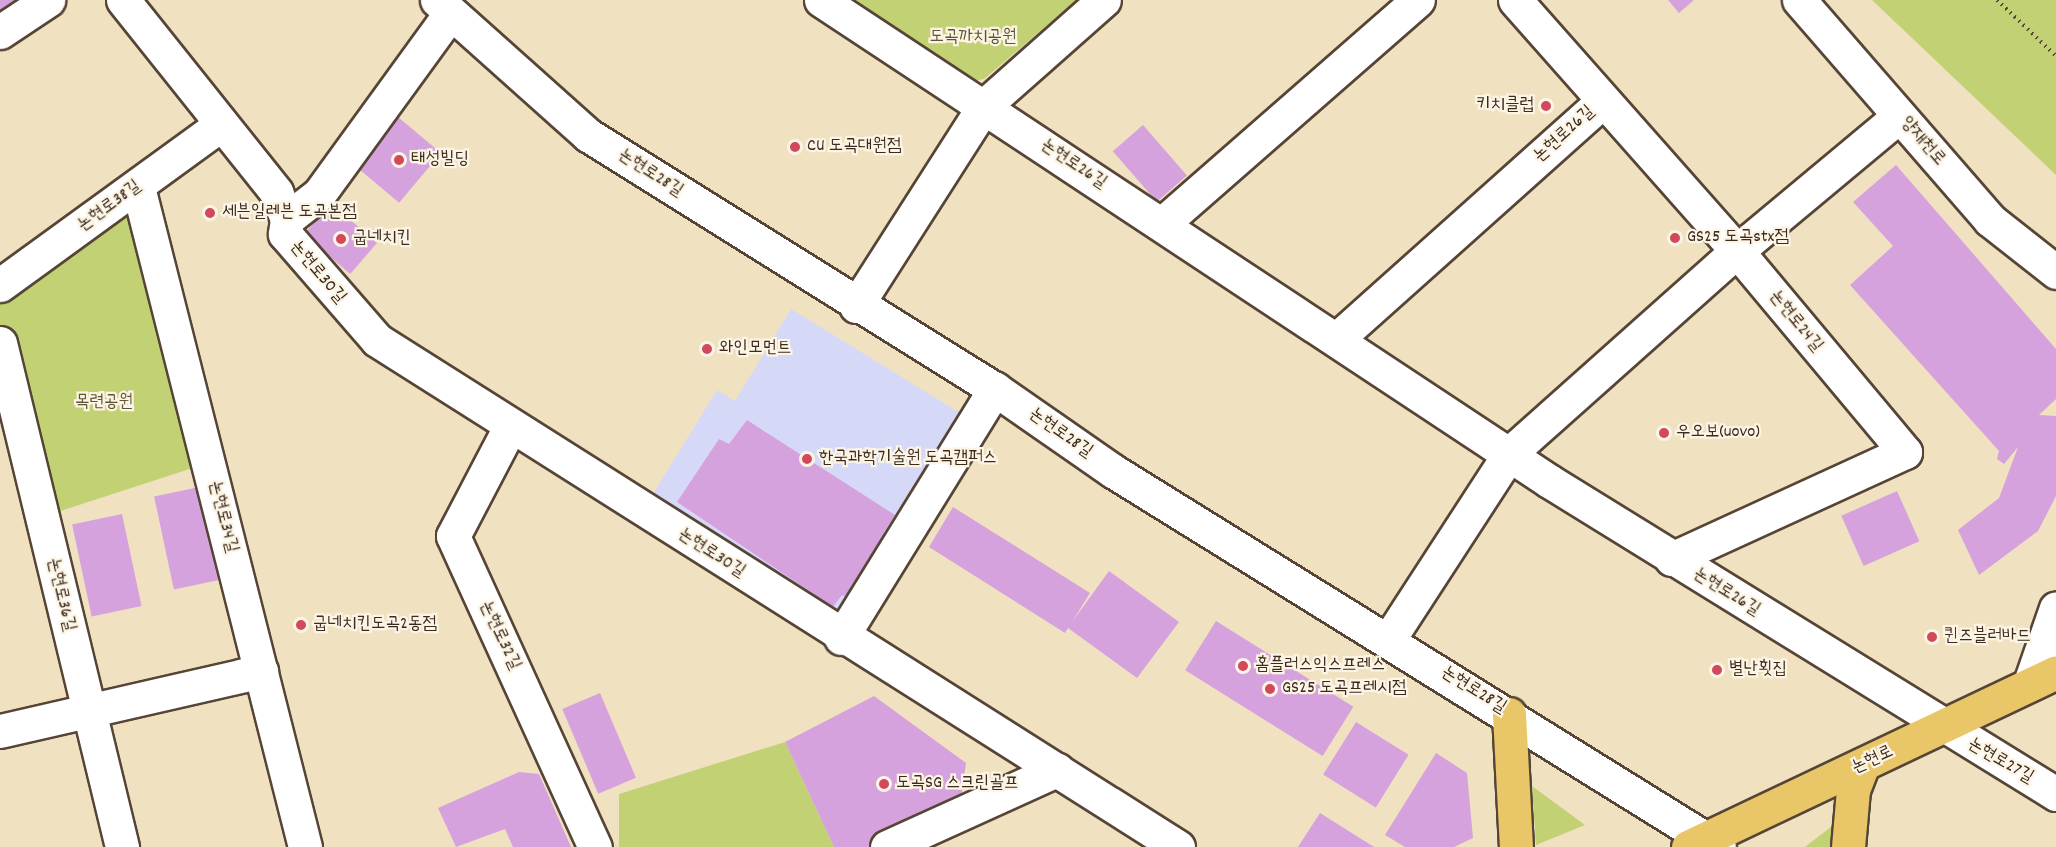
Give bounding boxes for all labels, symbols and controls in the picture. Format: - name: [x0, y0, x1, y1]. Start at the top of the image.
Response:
- park label: 도곡까치공원: [930, 27, 1016, 49]
- place label: 키치클럽: [1476, 95, 1534, 117]
- marker: 키치클럽: [1539, 99, 1553, 113]
- street label: 논현로26길: [1530, 102, 1600, 168]
- street label: 양재천로: [1895, 113, 1949, 171]
- street label: 논현로26길: [1036, 135, 1110, 195]
- place label: CU 도곡대원점: [807, 136, 901, 158]
- marker: CU 도곡대원점: [788, 140, 802, 154]
- street label: 논현로28길: [613, 145, 687, 203]
- place label: 태성빌딩: [411, 149, 469, 171]
- marker: 태성빌딩: [392, 153, 406, 167]
- street label: 논현로38길: [74, 177, 146, 237]
- place label: 세븐일레븐 도곡본점: [222, 202, 356, 224]
- marker: 세븐일레븐 도곡본점: [203, 206, 217, 220]
- place label: GS25 도곡stx점: [1687, 227, 1789, 249]
- place label: 굽네치킨: [353, 228, 411, 250]
- marker: GS25 도곡stx점: [1668, 231, 1682, 245]
- marker: 굽네치킨: [334, 232, 348, 246]
- street label: 논현로30길: [284, 237, 350, 309]
- street label: 논현로24길: [1764, 287, 1826, 357]
- place label: 와인모먼트: [719, 338, 791, 360]
- marker: 와인모먼트: [700, 342, 714, 356]
- park label: 목련공원: [75, 392, 133, 414]
- street label: 논현로28길: [1024, 404, 1096, 464]
- place label: 우오보(uovo): [1676, 422, 1760, 444]
- marker: 우오보(uovo): [1657, 426, 1671, 440]
- place label: 한국과학기술원 도곡캠퍼스: [819, 448, 997, 470]
- marker: 한국과학기술원 도곡캠퍼스: [800, 452, 814, 466]
- street label: 논현로34길: [203, 479, 241, 555]
- street label: 논현로30길: [673, 524, 749, 584]
- street label: 논현로36길: [41, 556, 79, 634]
- street label: 논현로26길: [1689, 564, 1763, 622]
- street label: 논현로32길: [474, 598, 524, 674]
- place label: 굽네치킨도곡2동점: [313, 614, 437, 636]
- marker: 굽네치킨도곡2동점: [294, 618, 308, 632]
- place label: 퀸즈블러바드: [1944, 626, 2031, 648]
- marker: 퀸즈블러바드: [1925, 630, 1939, 644]
- place label: 홈플러스익스프레스: [1255, 655, 1385, 677]
- marker: 홈플러스익스프레스: [1236, 659, 1250, 673]
- place label: 별난횟집: [1729, 659, 1787, 681]
- street label: 논현로28길: [1436, 662, 1510, 720]
- marker: 별난횟집: [1710, 663, 1724, 677]
- place label: GS25 도곡프레시점: [1282, 678, 1406, 700]
- marker: GS25 도곡프레시점: [1263, 682, 1277, 696]
- street label: 논현로27길: [1963, 734, 2037, 790]
- street label: 논현로: [1849, 742, 1897, 780]
- place label: 도곡SG 스크린골프: [896, 773, 1019, 795]
- marker: 도곡SG 스크린골프: [877, 777, 891, 791]

